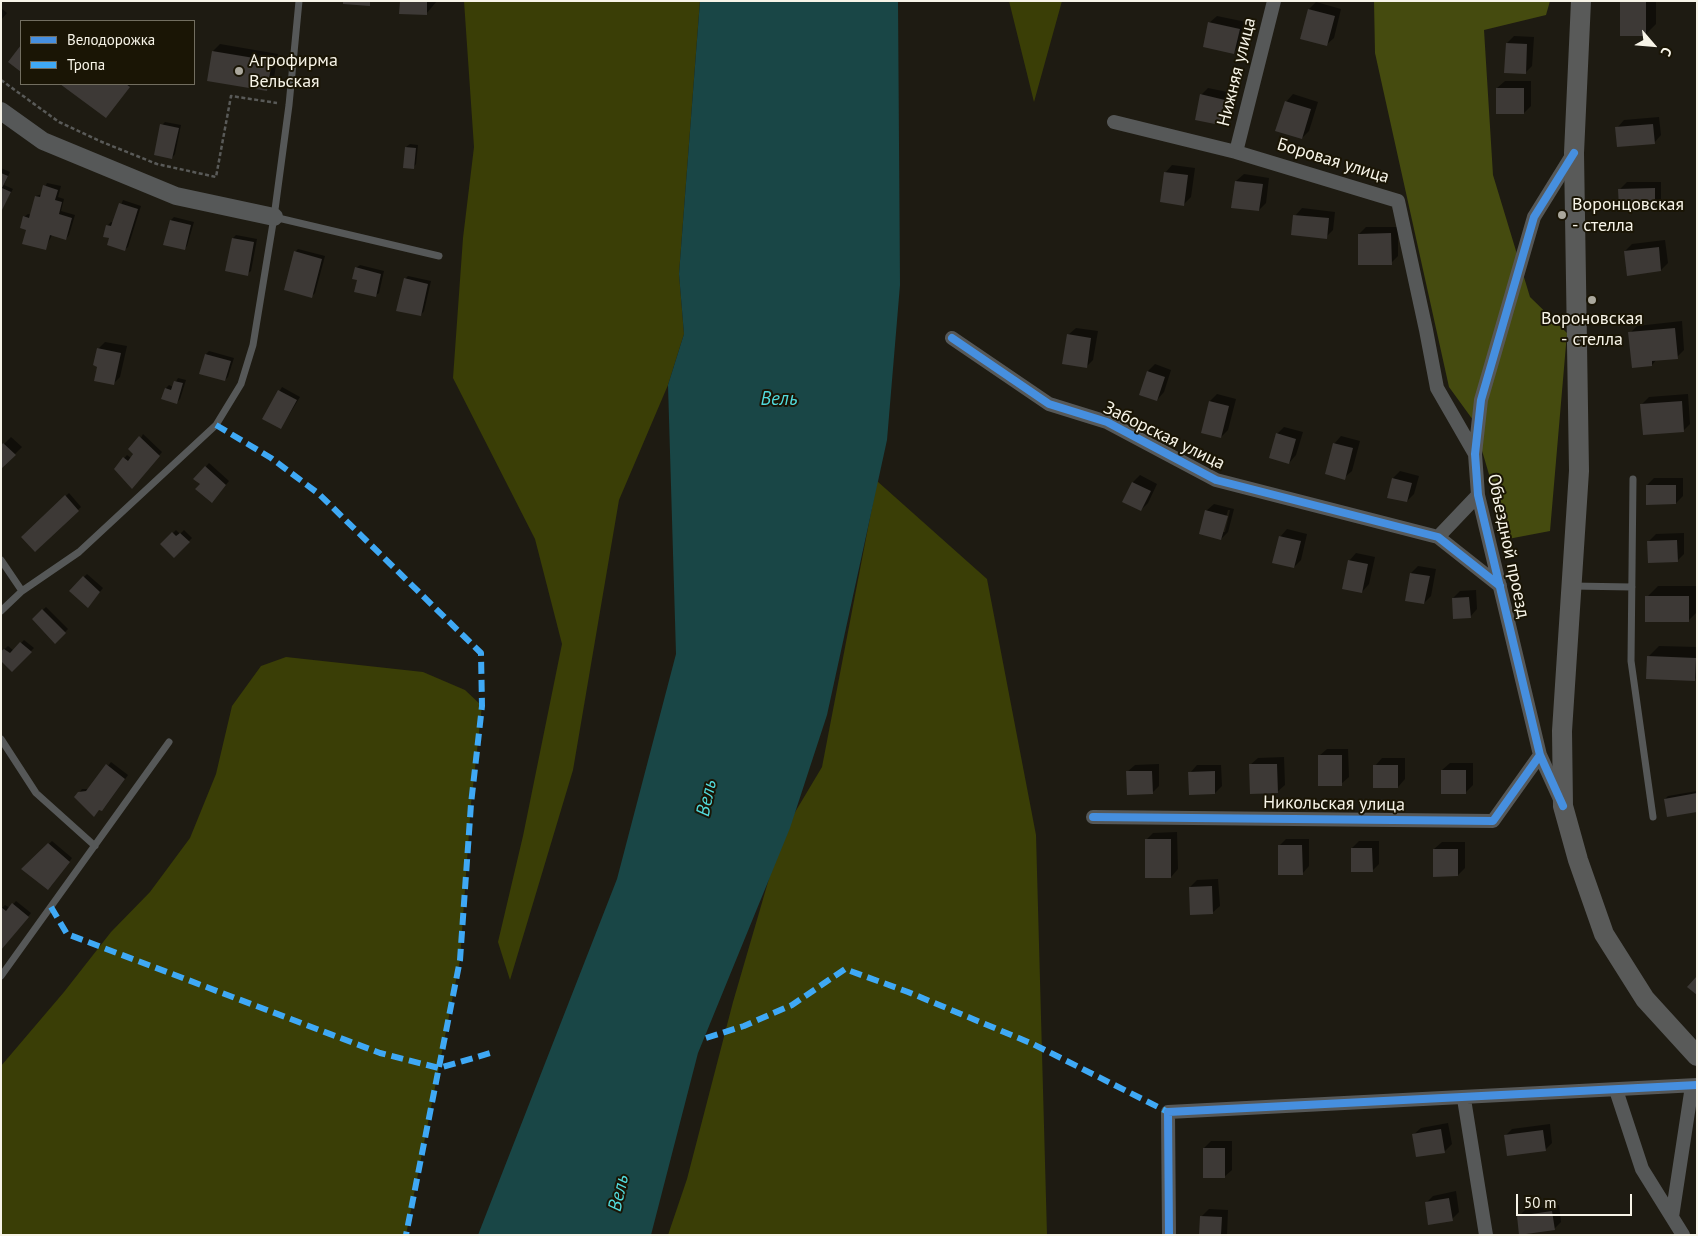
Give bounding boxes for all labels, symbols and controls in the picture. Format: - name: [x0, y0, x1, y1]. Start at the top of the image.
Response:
- street label: Нижняя улица: [1213, 15, 1261, 129]
- legend: [20, 20, 195, 85]
- north arrow: [1628, 20, 1678, 70]
- text: Велодорожка: [67, 30, 155, 49]
- text: С: [1657, 44, 1676, 59]
- place label: Агрофирма Вельская: [249, 50, 338, 92]
- text: Тропа: [67, 55, 105, 74]
- marker: Агрофирма Вельская: [233, 65, 245, 77]
- street label: Боровая улица: [1274, 134, 1392, 188]
- place label: Воронцовская - стелла: [1572, 194, 1684, 236]
- marker: Воронцовская - стелла: [1556, 209, 1568, 221]
- marker: Вороновская - стелла: [1586, 294, 1598, 306]
- place label: Вороновская - стелла: [1541, 308, 1643, 350]
- water label: Вель: [761, 389, 797, 411]
- street label: Заборская улица: [1100, 397, 1228, 475]
- street label: Объездной проезд: [1482, 472, 1534, 620]
- water label: Вель: [692, 778, 722, 818]
- street label: Никольская улица: [1263, 792, 1405, 816]
- water label: Вель: [604, 1172, 634, 1214]
- scale bar: [1518, 1184, 1634, 1216]
- text: 50 m: [1524, 1193, 1557, 1212]

